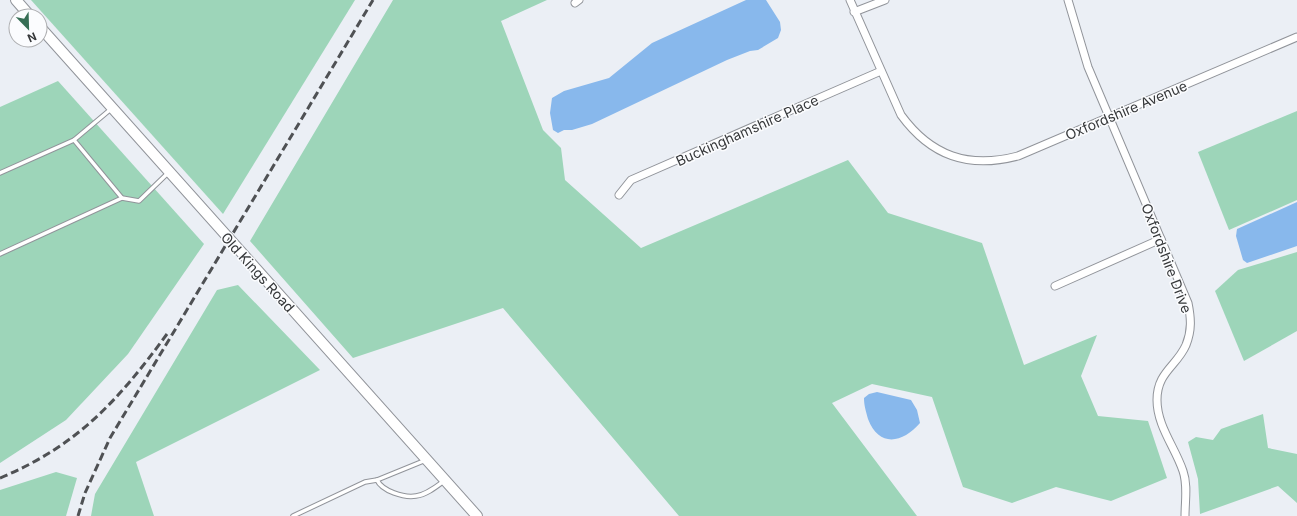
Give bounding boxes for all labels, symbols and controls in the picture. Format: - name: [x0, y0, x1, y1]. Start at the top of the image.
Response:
- north arrow: [8, 8, 48, 48]
- text: N: [25, 29, 39, 45]
- street label: Oxfordshire Avenue: [1062, 77, 1190, 143]
- street label: Buckinghamshire Place: [673, 91, 821, 169]
- street label: Oxfordshire Drive: [1138, 201, 1196, 315]
- street label: Old Kings Road: [218, 229, 298, 315]

